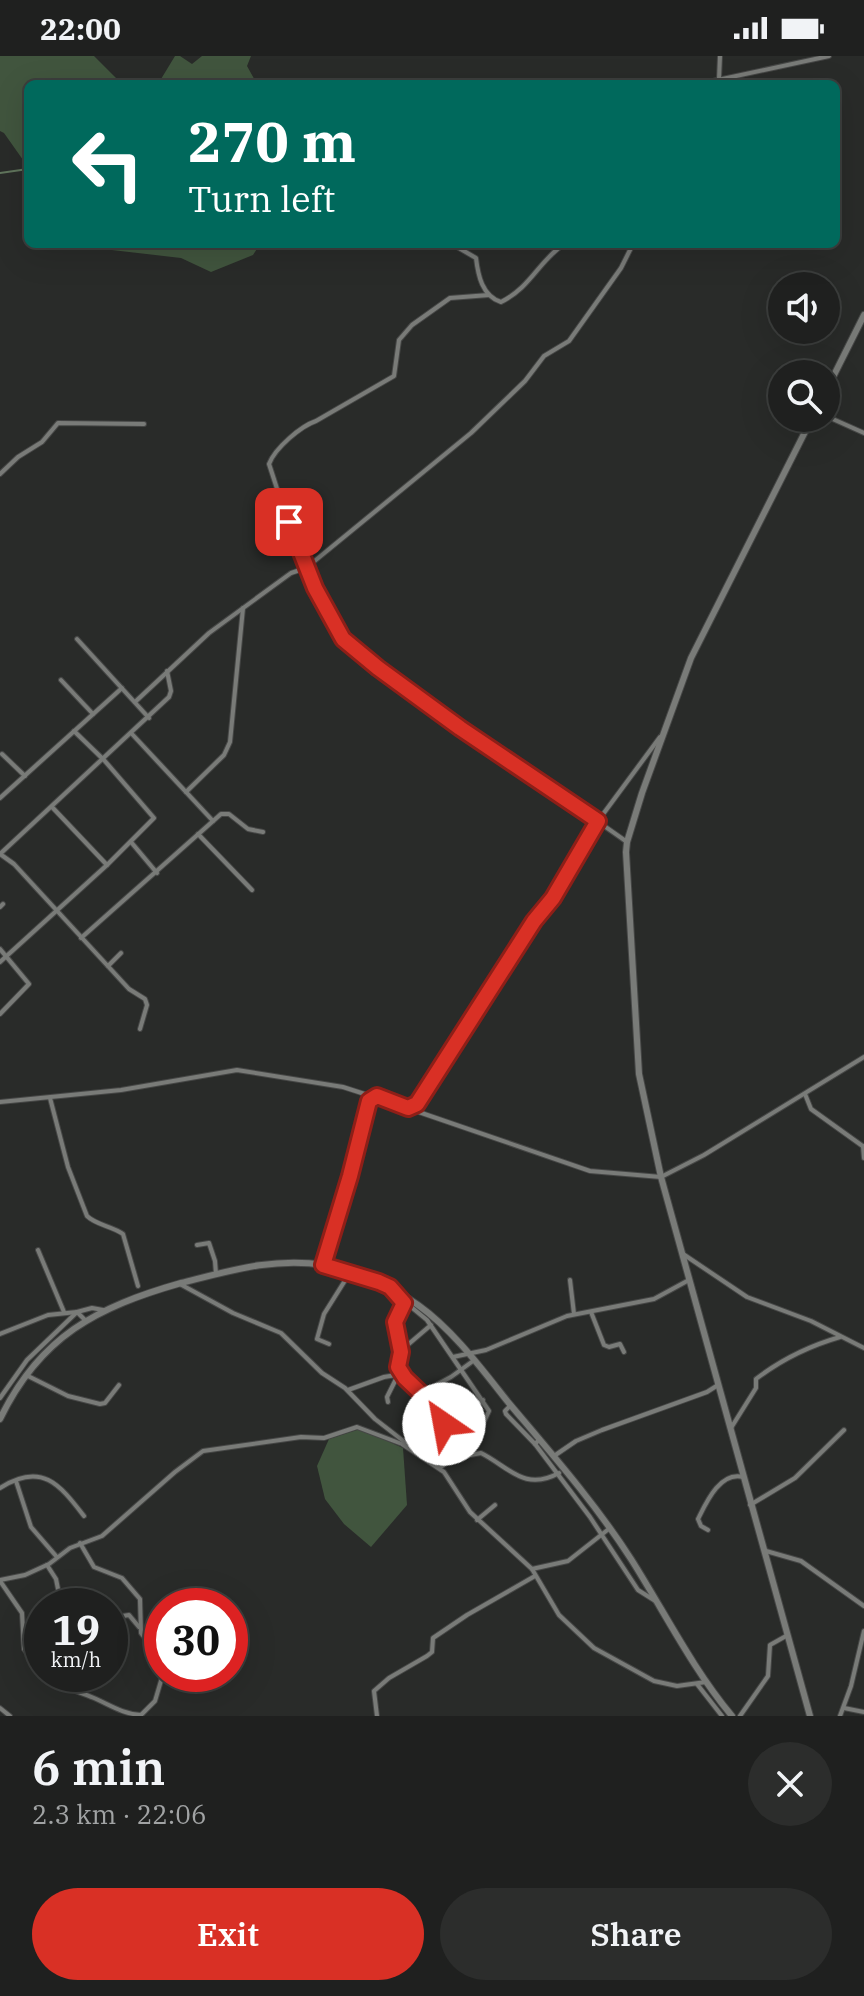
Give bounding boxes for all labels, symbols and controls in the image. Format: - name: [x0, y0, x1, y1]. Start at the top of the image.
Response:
- text: 22:00: [40, 9, 121, 48]
- text: 270 m: [188, 105, 356, 177]
- icon: left: [56, 112, 160, 216]
- text: Turn left: [188, 175, 335, 222]
- map controls: [768, 272, 840, 432]
- button: sound: [768, 272, 840, 344]
- button: search: [768, 360, 840, 432]
- pin: [255, 488, 323, 556]
- icon: arrive: [267, 500, 311, 544]
- position arrow: [402, 1382, 486, 1466]
- speed limit sign: 30: [144, 1588, 248, 1692]
- text: 19: [52, 1604, 100, 1656]
- text: km/h: [51, 1646, 101, 1673]
- text: 6 min: [32, 1736, 165, 1798]
- button: close: [748, 1742, 832, 1826]
- text: 2.3 km · 22:06: [32, 1797, 207, 1831]
- button: Exit: [32, 1888, 424, 1980]
- button: Share: [440, 1888, 832, 1980]

